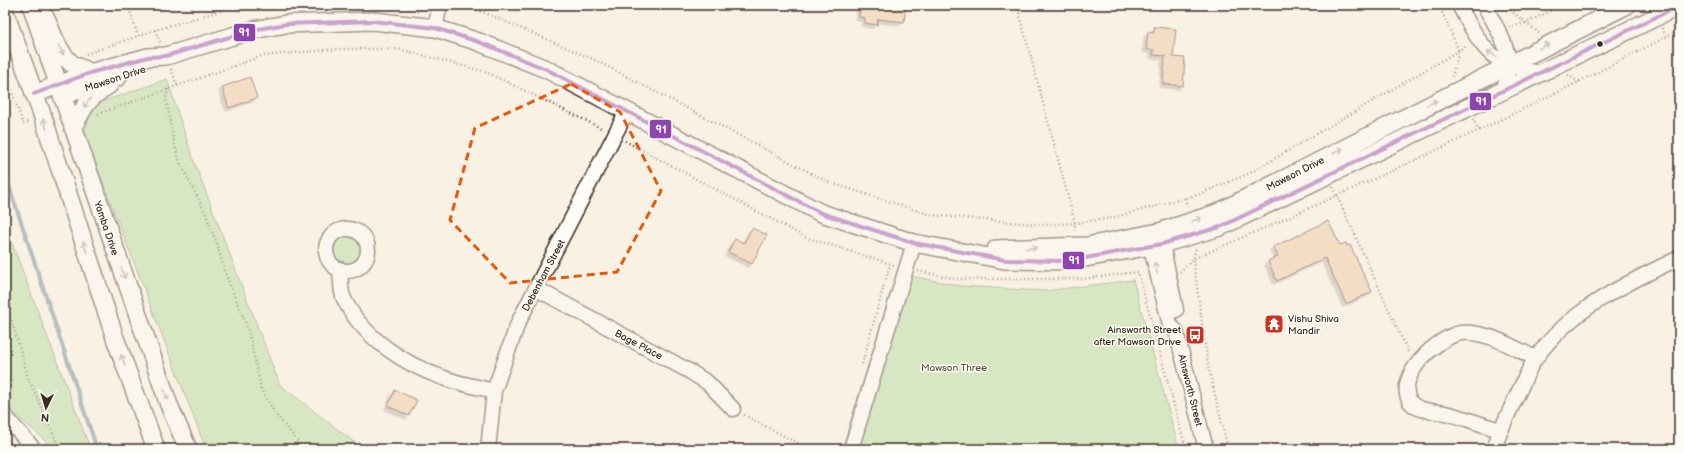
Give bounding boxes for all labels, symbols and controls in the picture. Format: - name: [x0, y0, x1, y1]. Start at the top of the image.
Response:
- line badge: 91: [233, 23, 256, 42]
- text: 91: [238, 26, 250, 39]
- unlabelled marker: [1595, 39, 1605, 49]
- one-way arrow: [1538, 42, 1550, 50]
- one-way arrow: [57, 44, 65, 56]
- one-way arrow: [1487, 50, 1498, 58]
- street label: Mawson Drive: [83, 63, 147, 94]
- line badge: 91: [1469, 92, 1492, 111]
- text: 91: [1475, 95, 1487, 108]
- one-way arrow: [82, 98, 91, 109]
- one-way arrow: [1426, 99, 1438, 106]
- one-way arrow: [41, 117, 48, 130]
- line badge: 91: [649, 119, 672, 139]
- text: 91: [655, 123, 667, 136]
- one-way arrow: [1332, 147, 1344, 154]
- street label: Mawson Drive: [1264, 154, 1327, 194]
- street label: Yamba Drive: [91, 199, 121, 257]
- one-way arrow: [1190, 216, 1203, 223]
- street label: Debenham Street: [520, 237, 568, 313]
- one-way arrow: [81, 241, 88, 254]
- one-way arrow: [1024, 245, 1037, 252]
- line badge: 91: [1062, 251, 1085, 270]
- text: 91: [1068, 254, 1080, 267]
- one-way arrow: [1152, 262, 1160, 275]
- one-way arrow: [120, 266, 127, 279]
- temple icon: Vishu Shiva Mandir: [1263, 313, 1285, 335]
- place label: Vishu Shiva Mandir: [1288, 313, 1339, 337]
- place label: Ainsworth Street after Mawson Drive: [1094, 324, 1181, 348]
- bus stop icon: Ainsworth Street after Mawson Drive: [1184, 324, 1206, 346]
- street label: Bage Place: [613, 327, 664, 362]
- street label: Ainsworth Street: [1175, 353, 1205, 427]
- one-way arrow: [119, 354, 126, 367]
- park label: Mawson Three: [921, 362, 987, 374]
- north arrow: [26, 388, 66, 428]
- one-way arrow: [163, 389, 170, 402]
- text: N: [40, 411, 50, 424]

